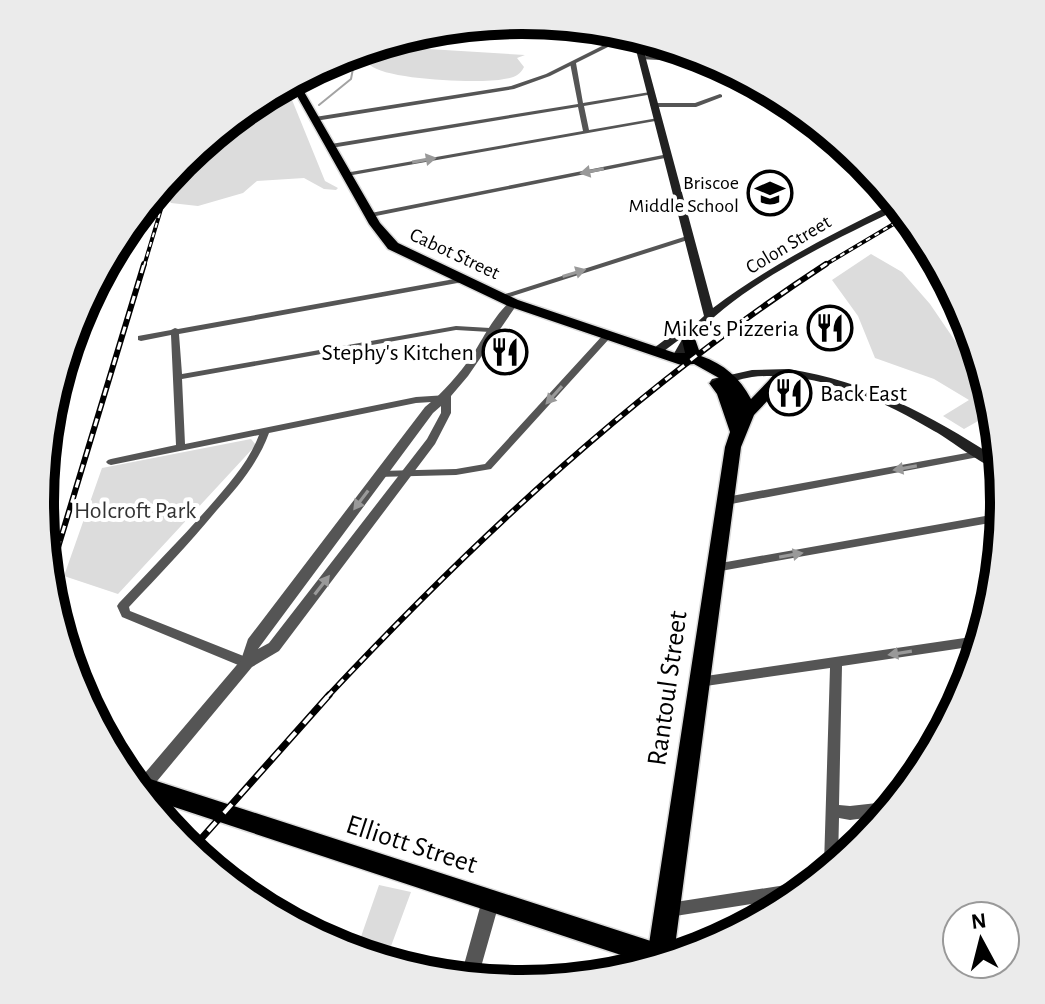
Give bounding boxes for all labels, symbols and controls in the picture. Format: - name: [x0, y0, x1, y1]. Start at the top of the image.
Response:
- one-way arrow: [412, 154, 437, 166]
- one-way arrow: [579, 165, 604, 178]
- school or university icon: Briscoe Middle School: [746, 169, 794, 217]
- place label: Briscoe Middle School: [628, 173, 739, 216]
- street label: Colon Street: [743, 211, 835, 278]
- street label: Cabot Street: [407, 224, 503, 284]
- one-way arrow: [562, 266, 586, 279]
- restaurant icon: Mike's Pizzeria: [806, 304, 854, 352]
- place label: Mike's Pizzeria: [663, 317, 799, 341]
- restaurant icon: Stephy's Kitchen: [481, 328, 529, 376]
- place label: Stephy's Kitchen: [322, 341, 474, 365]
- restaurant icon: Back East: [765, 369, 813, 417]
- place label: Back East: [820, 382, 907, 406]
- one-way arrow: [545, 385, 563, 404]
- one-way arrow: [892, 462, 917, 474]
- one-way arrow: [354, 489, 370, 510]
- park label: Holcroft Park: [74, 499, 196, 523]
- one-way arrow: [779, 548, 804, 560]
- one-way arrow: [313, 575, 329, 595]
- street label: Rantoul Street: [643, 609, 693, 768]
- one-way arrow: [887, 647, 912, 660]
- street label: Elliott Street: [342, 811, 481, 879]
- north arrow: [941, 900, 1021, 980]
- text: N: [970, 909, 988, 933]

